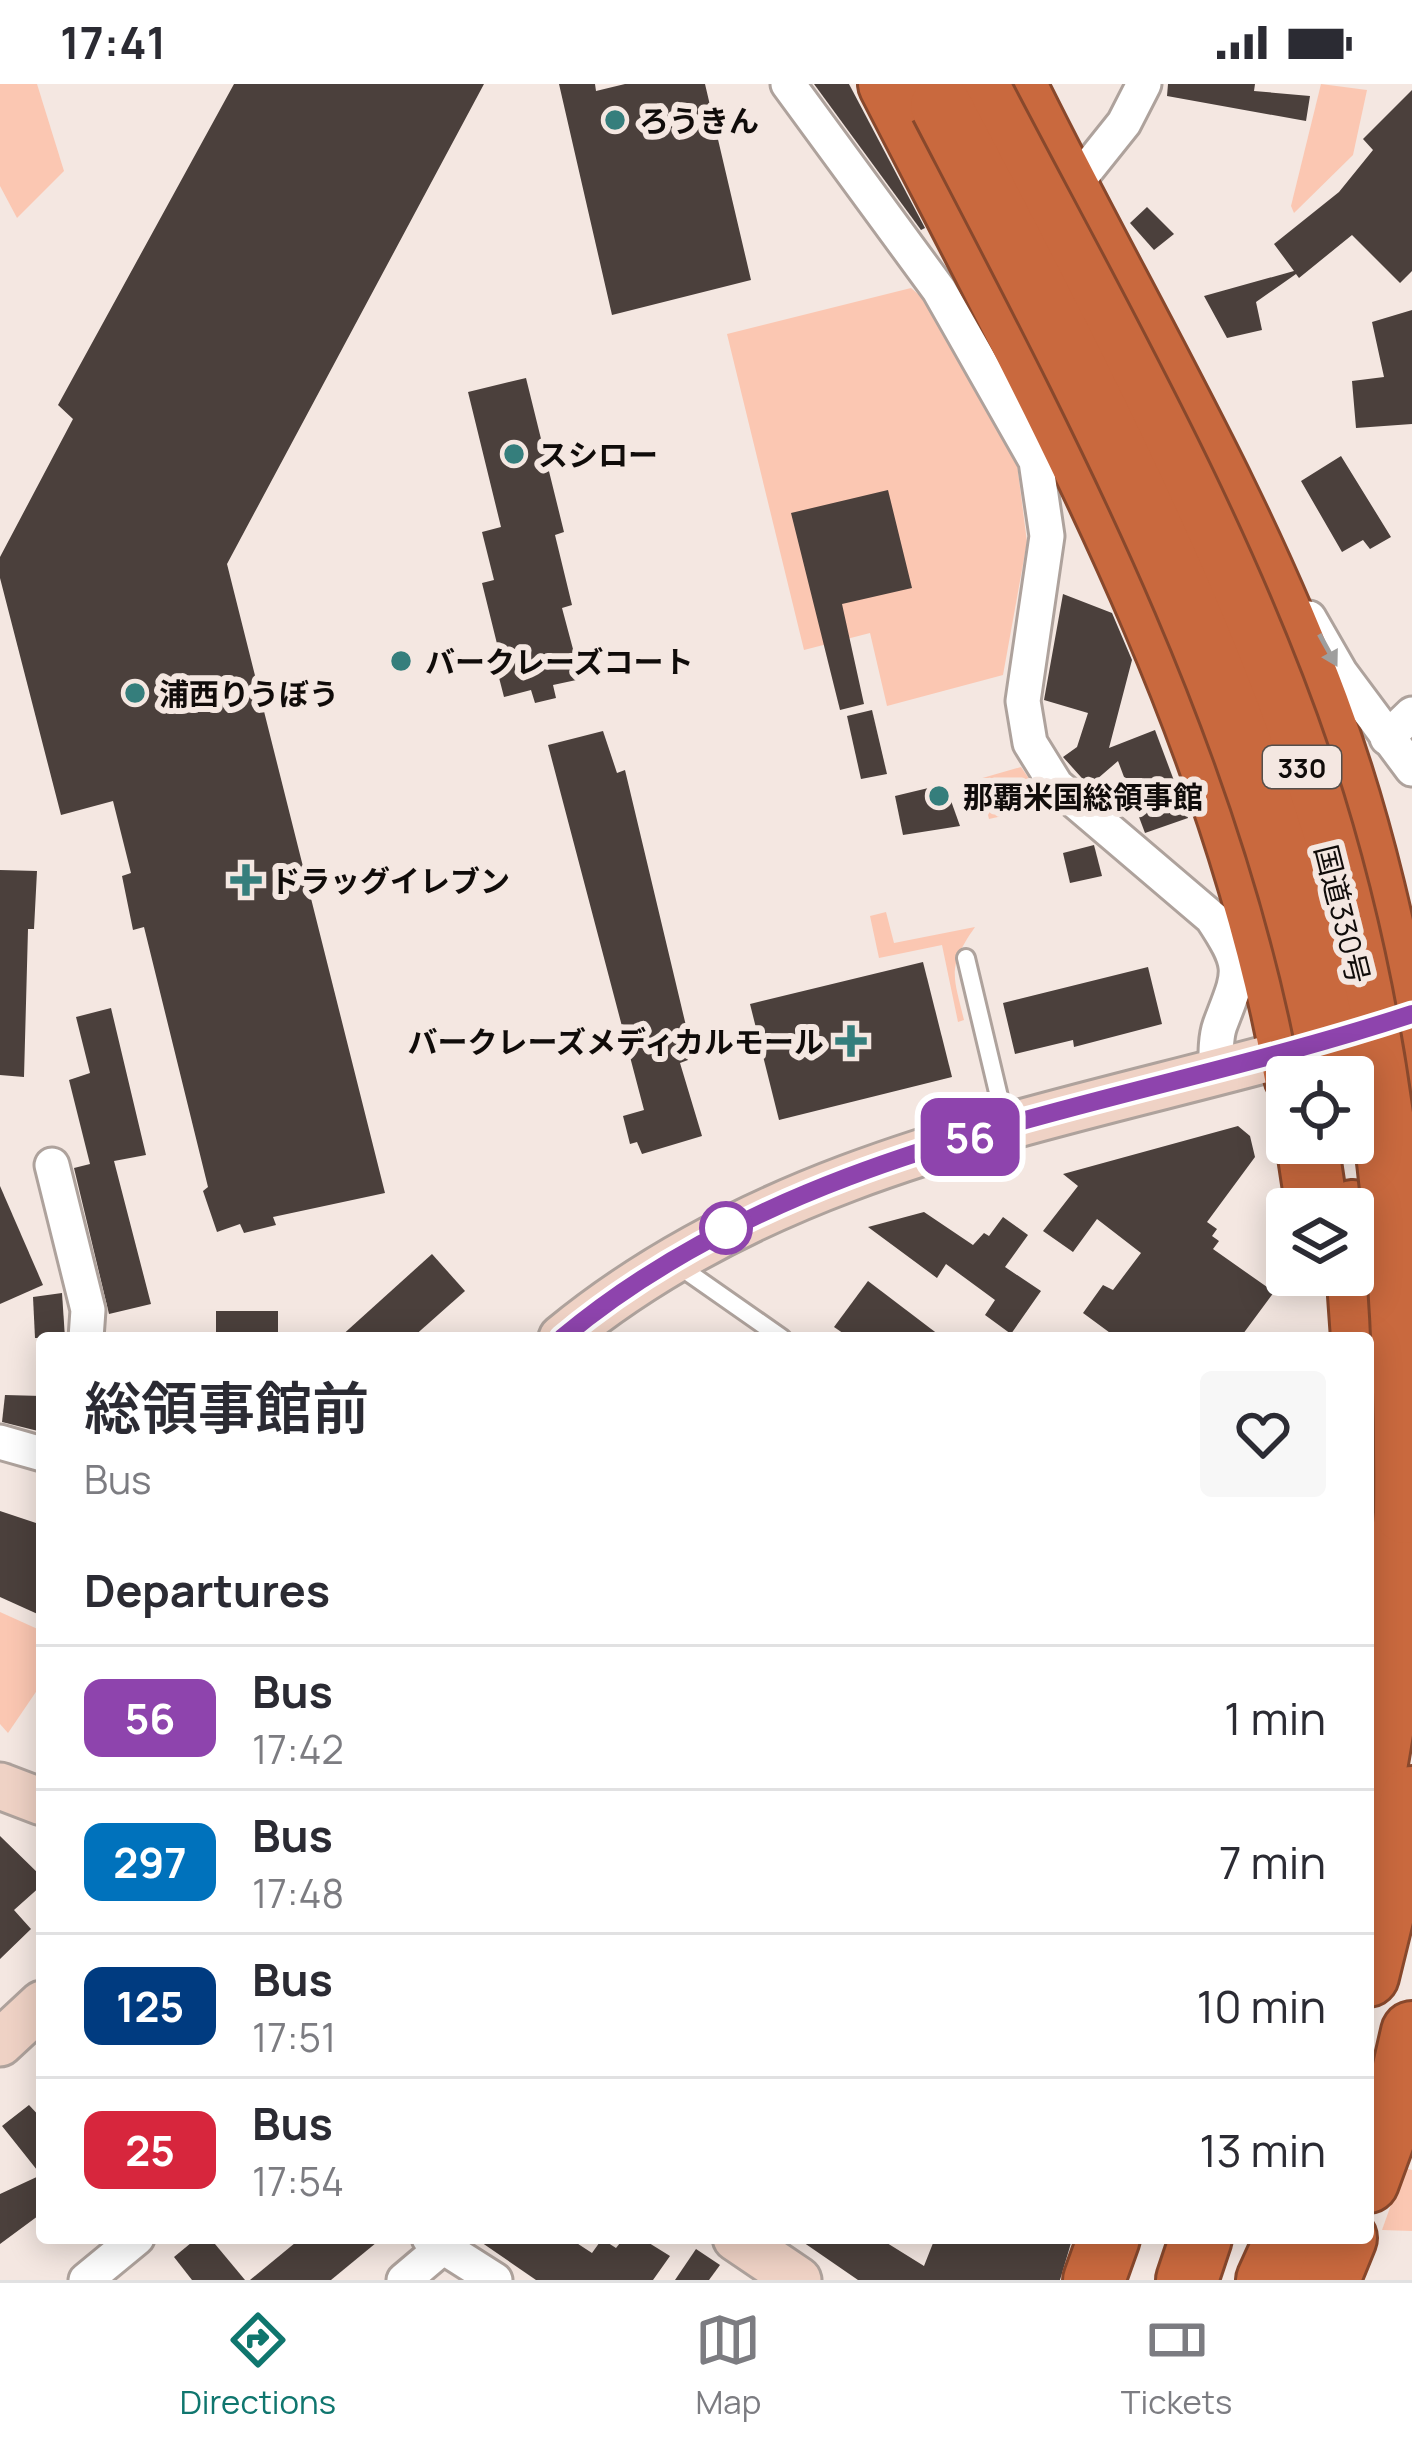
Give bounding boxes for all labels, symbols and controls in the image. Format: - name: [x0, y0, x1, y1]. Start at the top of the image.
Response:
- text: 17:41: [60, 11, 166, 73]
- place label: ろうきん: [639, 100, 759, 141]
- marker: ろうきん: [602, 107, 628, 133]
- place label: スシロー: [538, 434, 658, 475]
- marker: スシロー: [501, 441, 527, 467]
- one-way arrow: [1316, 633, 1337, 667]
- place label: バークレーズコート: [425, 641, 694, 682]
- marker: バークレーズコート: [388, 648, 414, 674]
- place label: 浦西りうぼう: [159, 673, 339, 714]
- marker: 浦西りうぼう: [122, 680, 148, 706]
- road number: 330: [1263, 746, 1341, 788]
- place label: 那覇米国総領事館: [963, 776, 1203, 817]
- marker: 那覇米国総領事館: [926, 783, 952, 809]
- street label: 国道330号: [1306, 840, 1380, 988]
- place label: ドラッグイレブン: [270, 860, 510, 901]
- marker: ドラッグイレブン: [233, 867, 259, 893]
- place label: バークレーズメディカルモール: [408, 1021, 824, 1062]
- marker: バークレーズメディカルモール: [835, 1025, 867, 1057]
- map controls: [1266, 1056, 1374, 1296]
- button: locate: [1266, 1056, 1374, 1164]
- line badge: 56: [916, 1098, 1024, 1176]
- text: 56: [945, 1108, 995, 1166]
- button: layers: [1266, 1188, 1374, 1296]
- unlabelled marker: [701, 1203, 751, 1253]
- text: 総領事館前: [84, 1368, 369, 1446]
- button: heart: [1200, 1371, 1326, 1497]
- text: Bus: [84, 1452, 152, 1506]
- text: Departures: [84, 1559, 330, 1621]
- text: Bus: [252, 1660, 333, 1722]
- text: 1 min: [1224, 1687, 1326, 1749]
- text: 56: [125, 1689, 175, 1747]
- text: 17:42: [252, 1722, 344, 1776]
- text: Bus: [252, 1804, 333, 1866]
- text: 7 min: [1219, 1831, 1326, 1893]
- text: 297: [113, 1833, 187, 1891]
- text: 17:48: [252, 1866, 344, 1920]
- text: Bus: [252, 1948, 333, 2010]
- text: 10 min: [1197, 1975, 1326, 2037]
- text: 125: [116, 1977, 184, 2035]
- text: 17:51: [252, 2010, 336, 2064]
- text: Bus: [252, 2092, 333, 2154]
- text: 13 min: [1199, 2119, 1326, 2181]
- text: 25: [125, 2121, 175, 2179]
- text: 17:54: [252, 2154, 344, 2208]
- tab: Directions: [180, 2307, 336, 2424]
- tab: Map: [695, 2307, 761, 2424]
- tab: Tickets: [1121, 2307, 1232, 2424]

